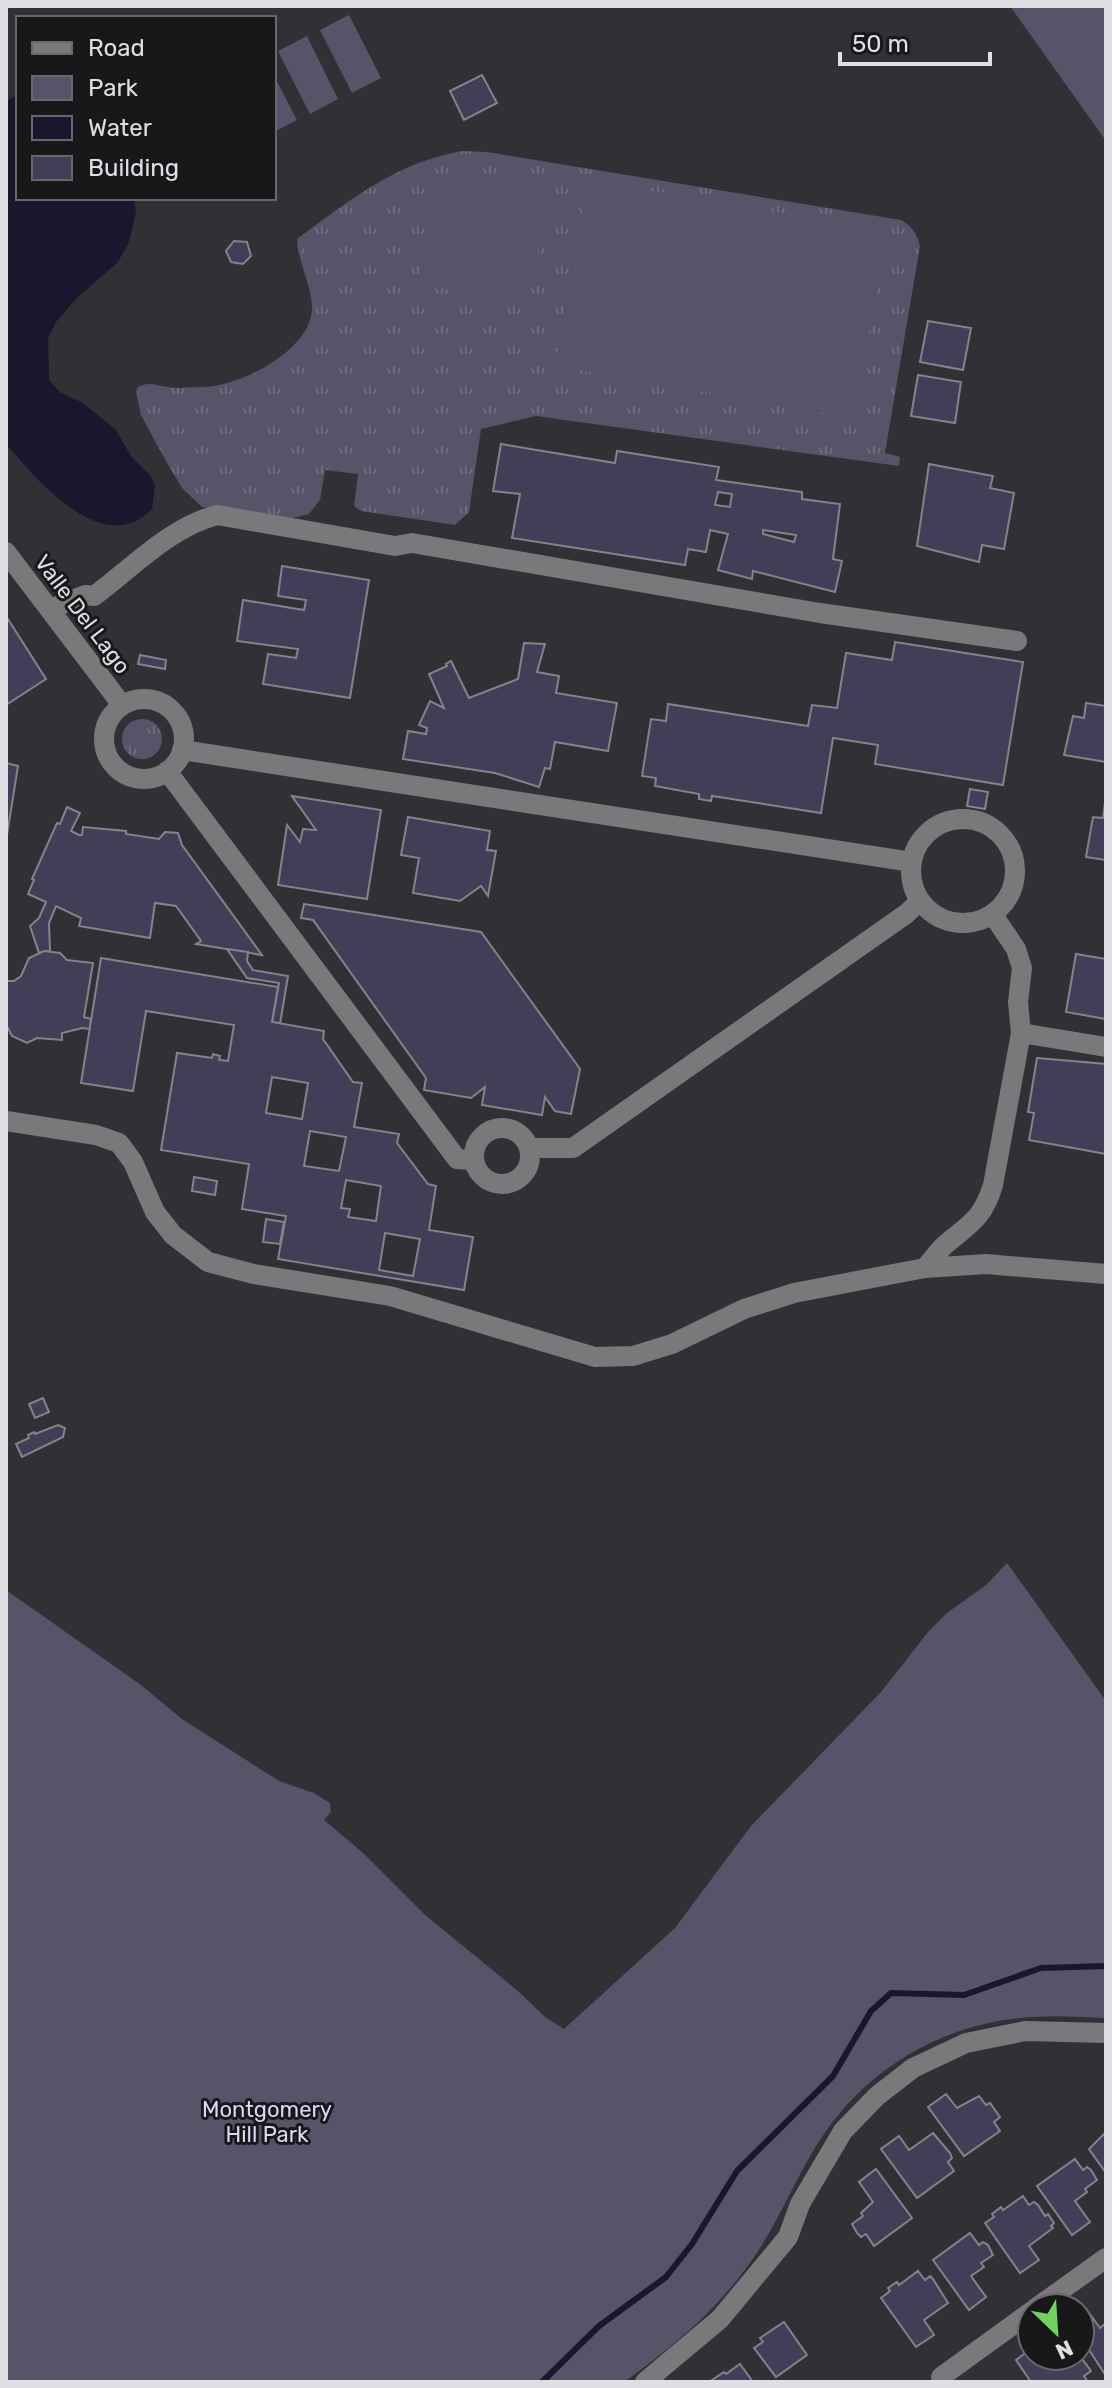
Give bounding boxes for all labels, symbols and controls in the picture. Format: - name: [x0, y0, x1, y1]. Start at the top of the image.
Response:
- legend: [16, 16, 276, 200]
- scale bar: [840, 16, 990, 66]
- text: 50 m: [852, 30, 909, 58]
- text: Road: [88, 34, 145, 62]
- text: Park: [88, 74, 139, 102]
- text: Water: [88, 114, 152, 142]
- text: Building: [88, 154, 179, 182]
- street label: Valle Del Lago: [29, 549, 136, 679]
- park label: Montgomery Hill Park: [202, 2096, 332, 2148]
- north arrow: [1016, 2292, 1096, 2372]
- text: N: [1051, 2334, 1077, 2365]

